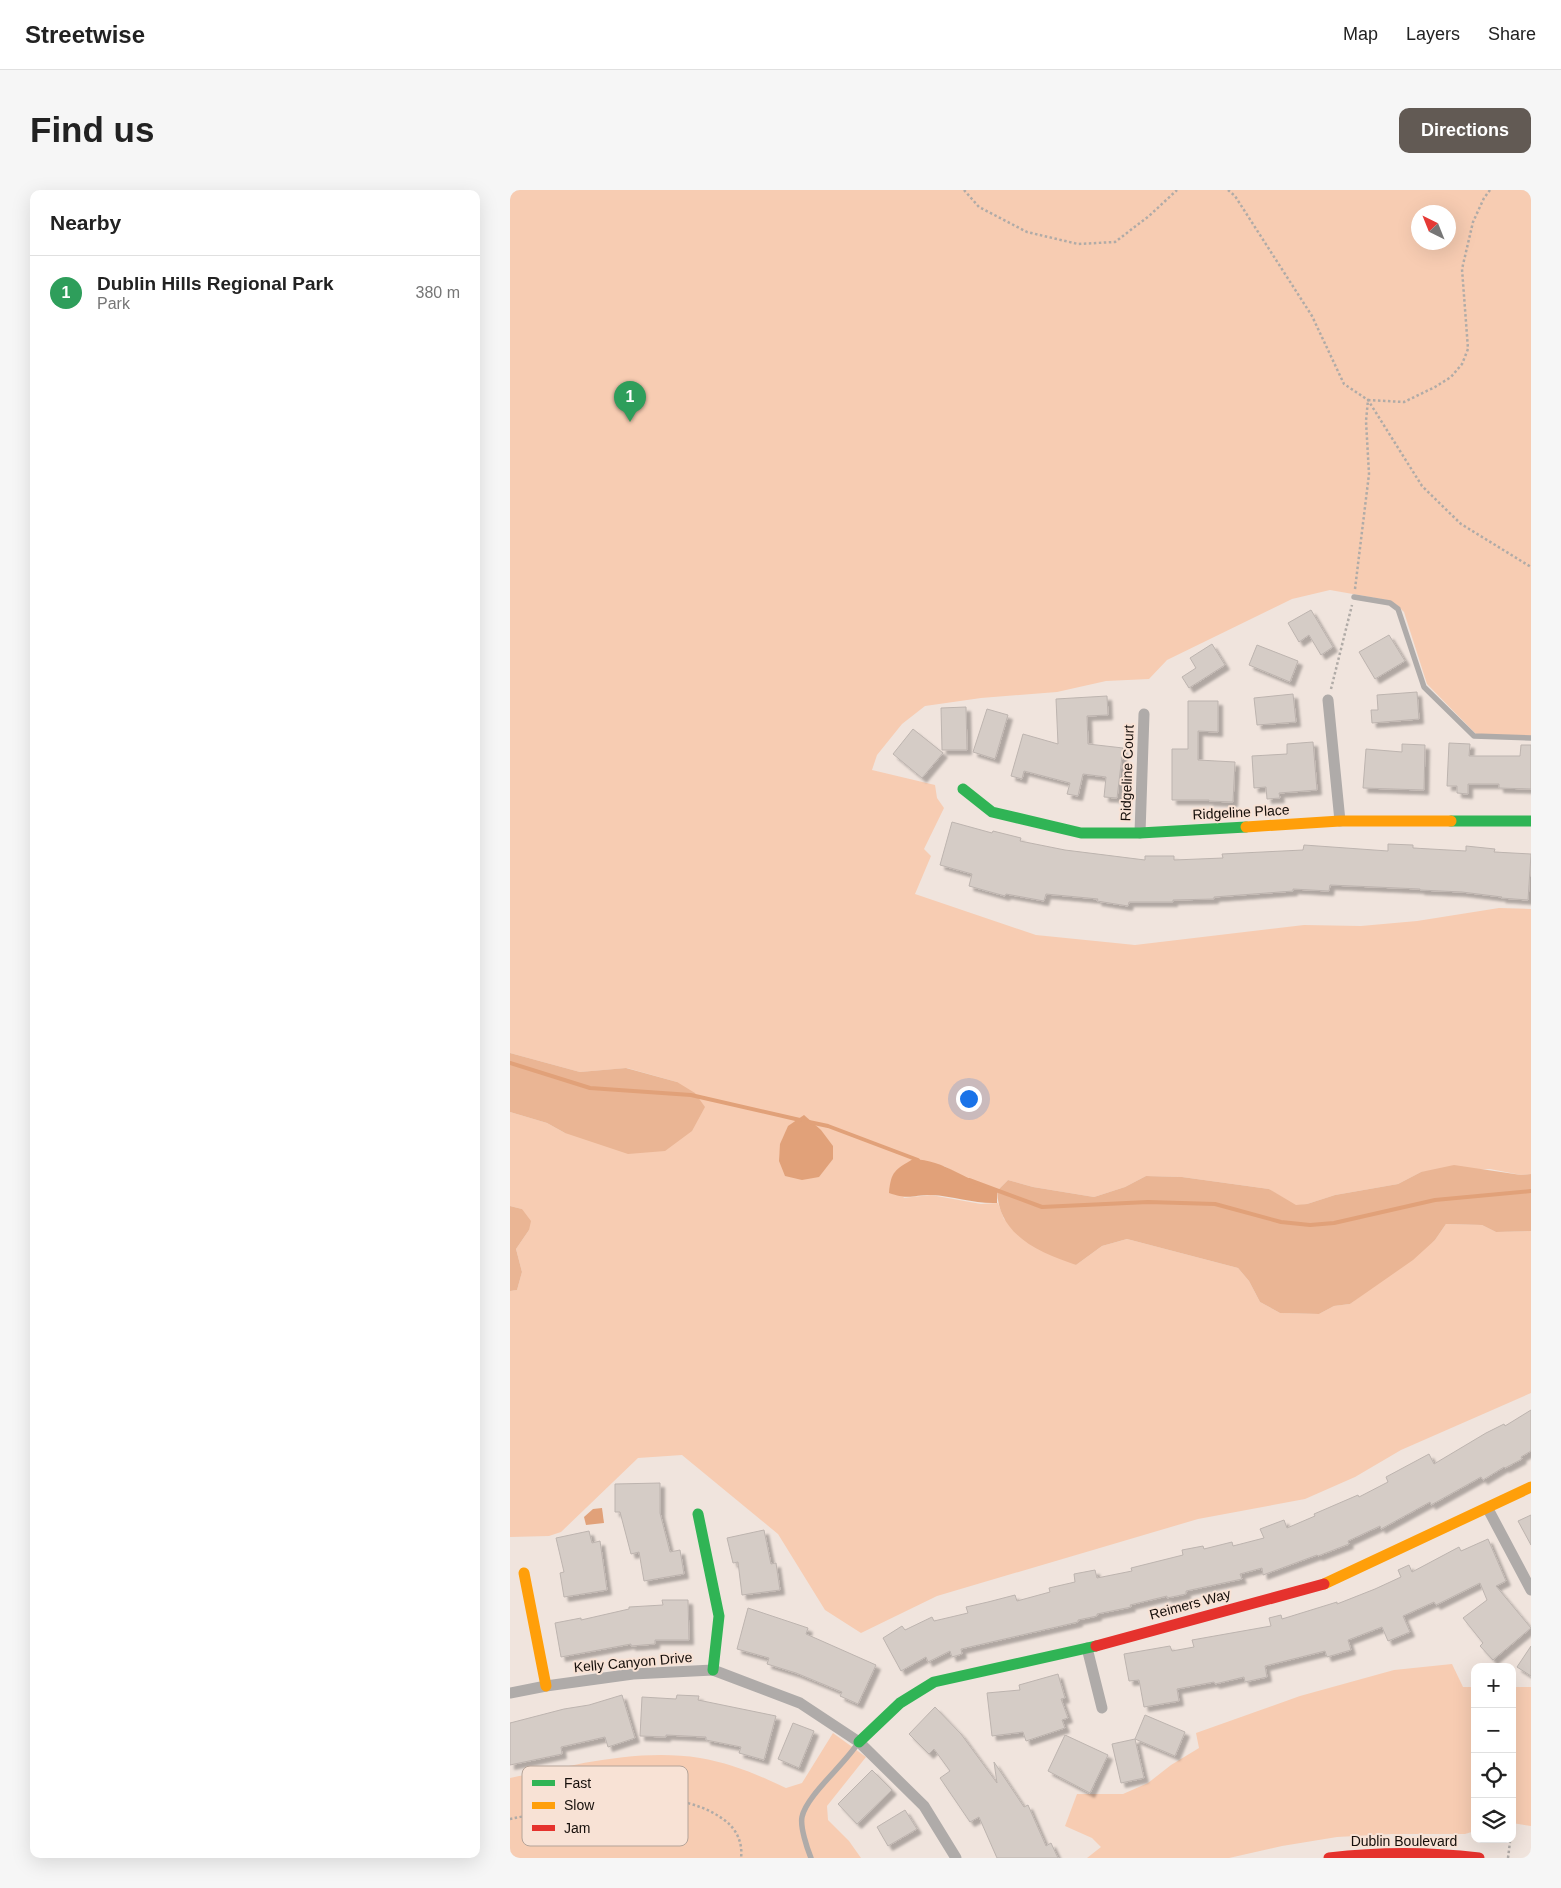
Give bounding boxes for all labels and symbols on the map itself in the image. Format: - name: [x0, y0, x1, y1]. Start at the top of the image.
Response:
- north arrow: [1411, 205, 1456, 250]
- pin: 1: [614, 381, 646, 422]
- street label: Ridgeline Court: [1117, 724, 1137, 821]
- street label: Ridgeline Place: [1192, 801, 1290, 823]
- your location: [956, 1086, 982, 1112]
- street label: Reimers Way: [1148, 1585, 1232, 1623]
- street label: Kelly Canyon Drive: [573, 1649, 693, 1675]
- legend: [522, 1766, 688, 1846]
- text: Fast: [564, 1775, 591, 1791]
- text: Slow: [564, 1797, 595, 1813]
- text: Jam: [564, 1820, 590, 1836]
- street label: Dublin Boulevard: [1351, 1833, 1457, 1849]

